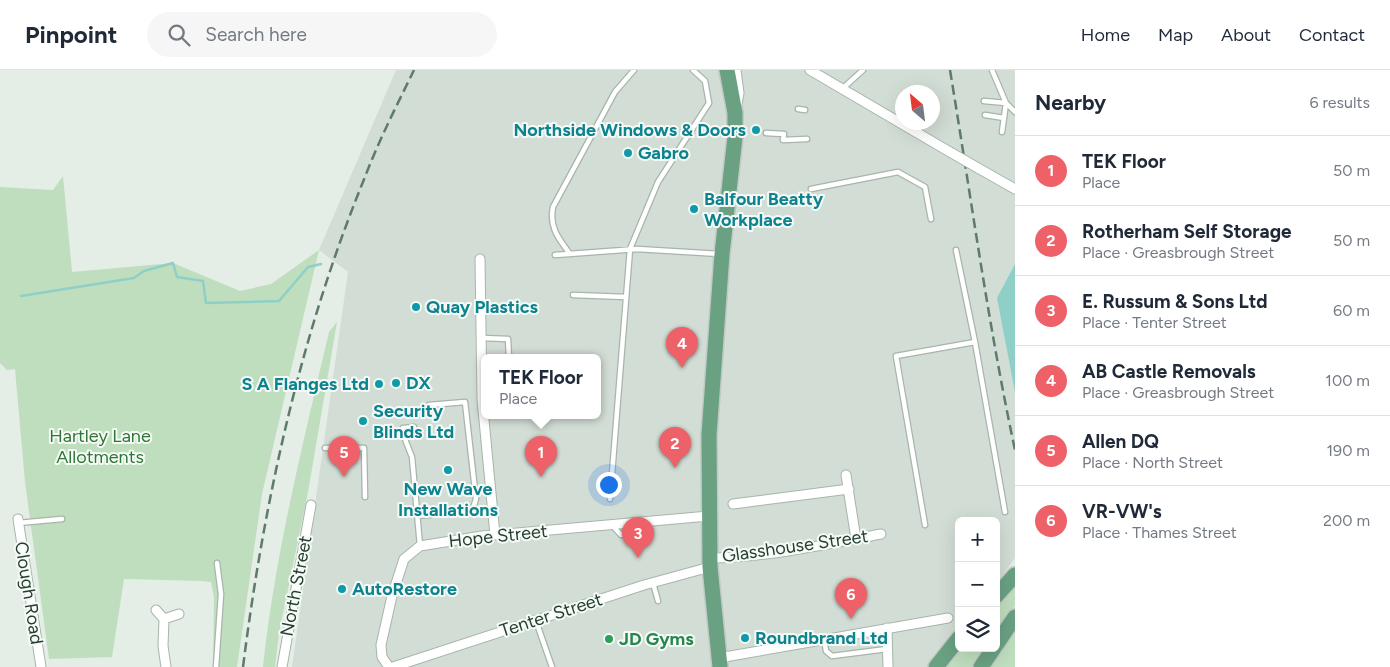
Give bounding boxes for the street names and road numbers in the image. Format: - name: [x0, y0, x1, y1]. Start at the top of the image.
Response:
- street label: Hope Street: [447, 520, 549, 552]
- street label: Glasshouse Street: [721, 525, 870, 567]
- street label: North Street: [275, 534, 317, 638]
- street label: Clough Road: [10, 540, 48, 646]
- street label: Tenter Street: [497, 588, 605, 642]

